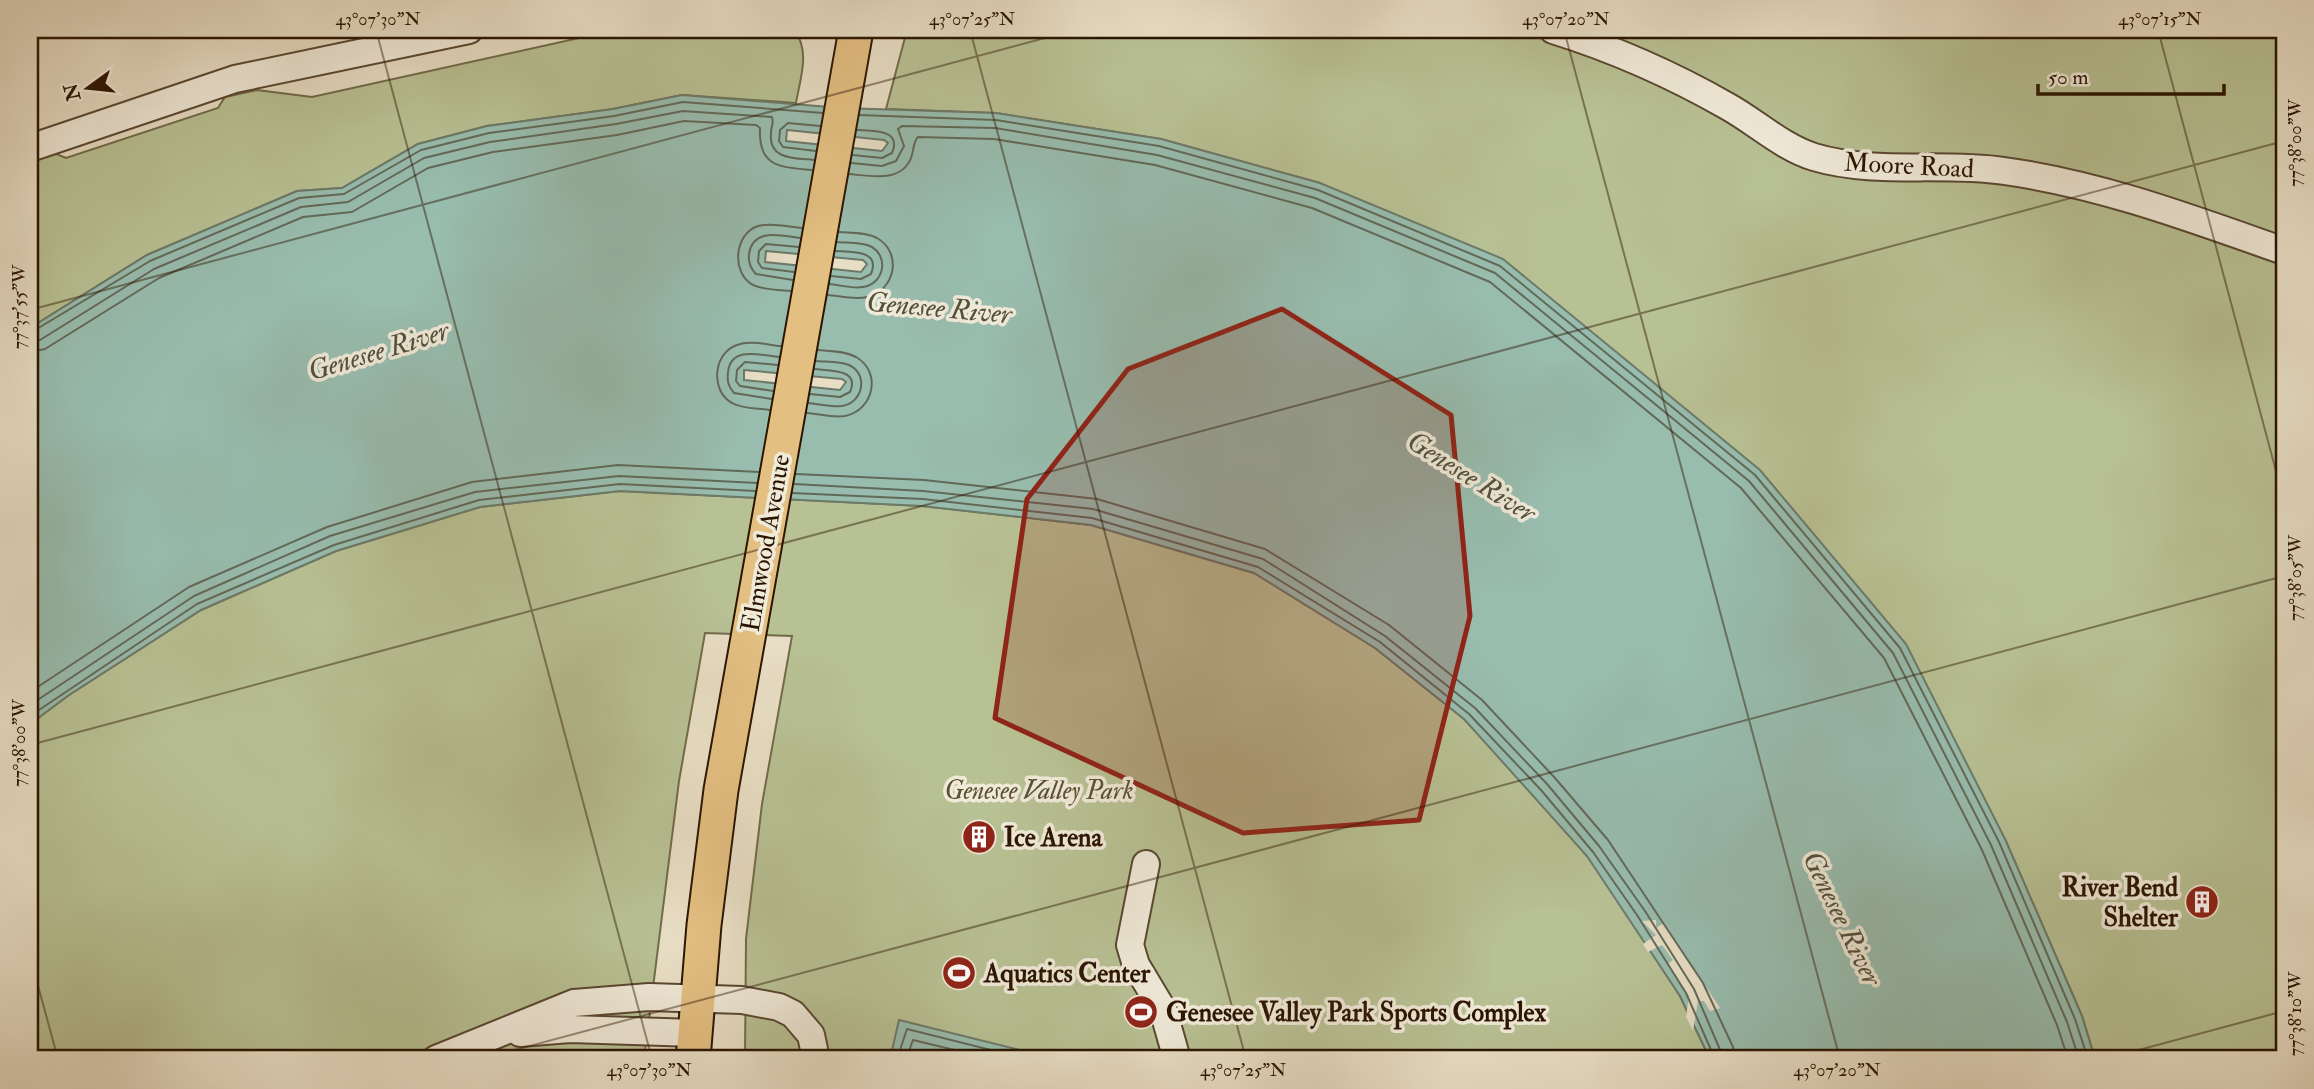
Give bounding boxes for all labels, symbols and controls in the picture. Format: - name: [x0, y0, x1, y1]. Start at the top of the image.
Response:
- text: 43°07'30"N: [335, 8, 421, 31]
- text: 43°07'25"N: [929, 8, 1015, 31]
- text: 43°07'20"N: [1522, 8, 1610, 31]
- text: 43°07'15"N: [2118, 8, 2202, 31]
- north arrow: [52, 52, 122, 122]
- scale bar: [2038, 52, 2223, 96]
- text: 50 m: [2048, 64, 2089, 91]
- text: N: [58, 80, 87, 104]
- text: 77°38'00"W: [2284, 99, 2307, 187]
- street label: Moore Road: [1843, 147, 1975, 185]
- text: 77°37'55"W: [8, 264, 31, 349]
- water label: Genesee River: [865, 285, 1014, 332]
- water label: Genesee River: [304, 313, 455, 389]
- water label: Genesee River: [1400, 424, 1543, 531]
- street label: Elmwood Avenue: [735, 452, 797, 634]
- text: 77°38'05"W: [2284, 534, 2307, 621]
- text: 77°38'00"W: [8, 699, 31, 787]
- park label: Genesee Valley Park: [945, 775, 1133, 807]
- building icon: Ice Arena: [960, 818, 998, 856]
- place label: Ice Arena: [1004, 822, 1103, 854]
- water label: Genesee River: [1794, 846, 1890, 993]
- place label: River Bend Shelter: [2062, 872, 2178, 934]
- building icon: River Bend Shelter: [2183, 883, 2221, 921]
- sports icon: Aquatics Center: [940, 954, 978, 992]
- place label: Aquatics Center: [983, 958, 1151, 991]
- text: 77°38'10"W: [2284, 971, 2307, 1056]
- sports icon: Genesee Valley Park Sports Complex: [1122, 993, 1160, 1031]
- place label: Genesee Valley Park Sports Complex: [1166, 997, 1546, 1030]
- text: 43°07'30"N: [606, 1059, 692, 1082]
- text: 43°07'25"N: [1200, 1059, 1286, 1082]
- text: 43°07'20"N: [1793, 1059, 1881, 1082]

